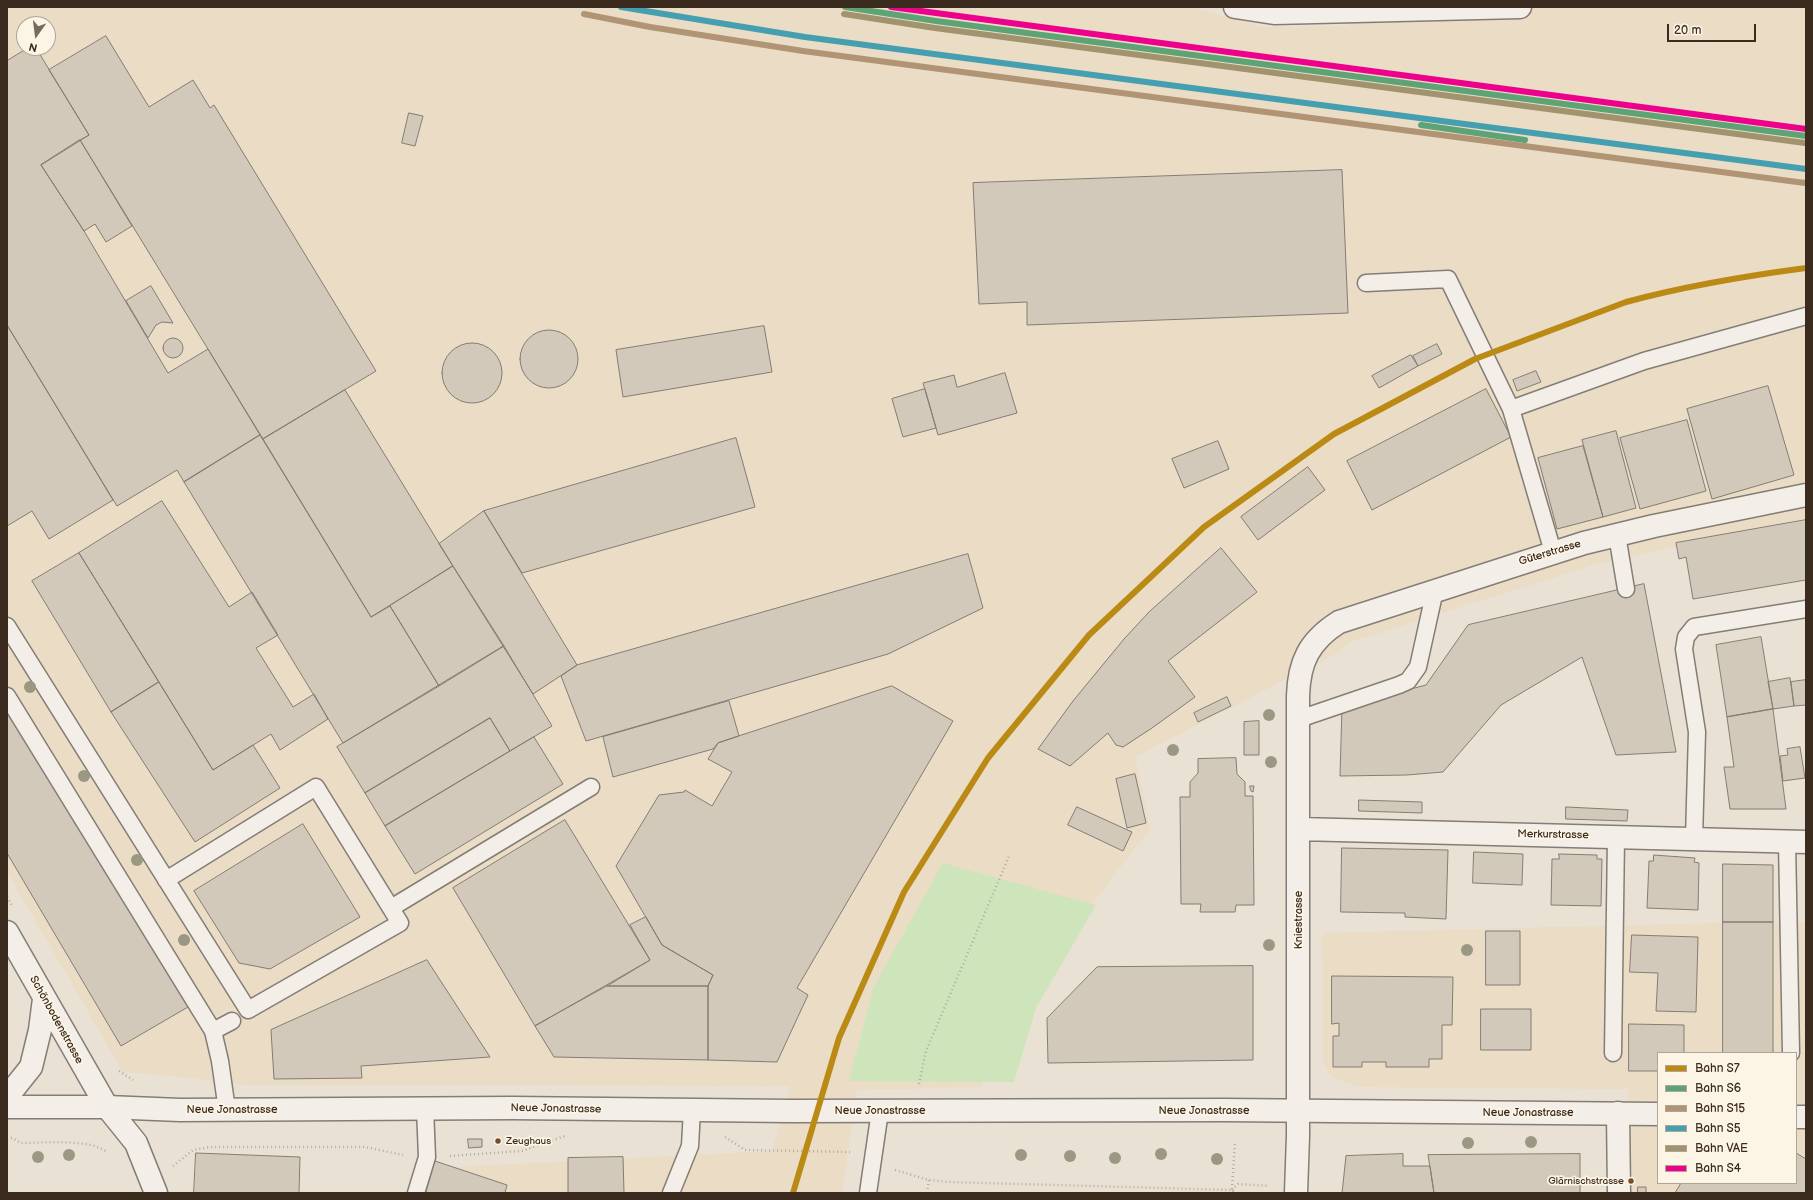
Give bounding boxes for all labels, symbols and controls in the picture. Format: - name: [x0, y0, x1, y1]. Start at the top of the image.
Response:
- north arrow: [16, 16, 56, 56]
- scale bar: [1669, 16, 1758, 42]
- text: 20 m: [1674, 23, 1701, 38]
- text: N: [28, 40, 39, 54]
- street label: Güterstrasse: [1517, 537, 1583, 569]
- street label: Merkurstrasse: [1517, 828, 1589, 842]
- street label: Kniestrasse: [1292, 891, 1306, 949]
- street label: Schönbodenstrasse: [26, 974, 86, 1066]
- legend: [1657, 1052, 1797, 1184]
- text: Bahn S7: [1695, 1061, 1740, 1076]
- text: Bahn S6: [1695, 1081, 1741, 1096]
- text: Bahn S15: [1695, 1101, 1745, 1116]
- street label: Neue Jonastrasse: [510, 1102, 602, 1116]
- street label: Neue Jonastrasse: [187, 1103, 277, 1117]
- street label: Neue Jonastrasse: [835, 1104, 925, 1118]
- street label: Neue Jonastrasse: [1159, 1104, 1249, 1118]
- street label: Neue Jonastrasse: [1483, 1106, 1573, 1120]
- text: Bahn S5: [1695, 1121, 1741, 1136]
- place label: Zeughaus: [506, 1135, 551, 1147]
- marker: Zeughaus: [493, 1136, 503, 1146]
- text: Bahn VAE: [1695, 1141, 1748, 1156]
- text: Bahn S4: [1695, 1161, 1741, 1176]
- place label: Glärnischstrasse: [1548, 1175, 1624, 1187]
- marker: Glärnischstrasse: [1626, 1176, 1636, 1186]

